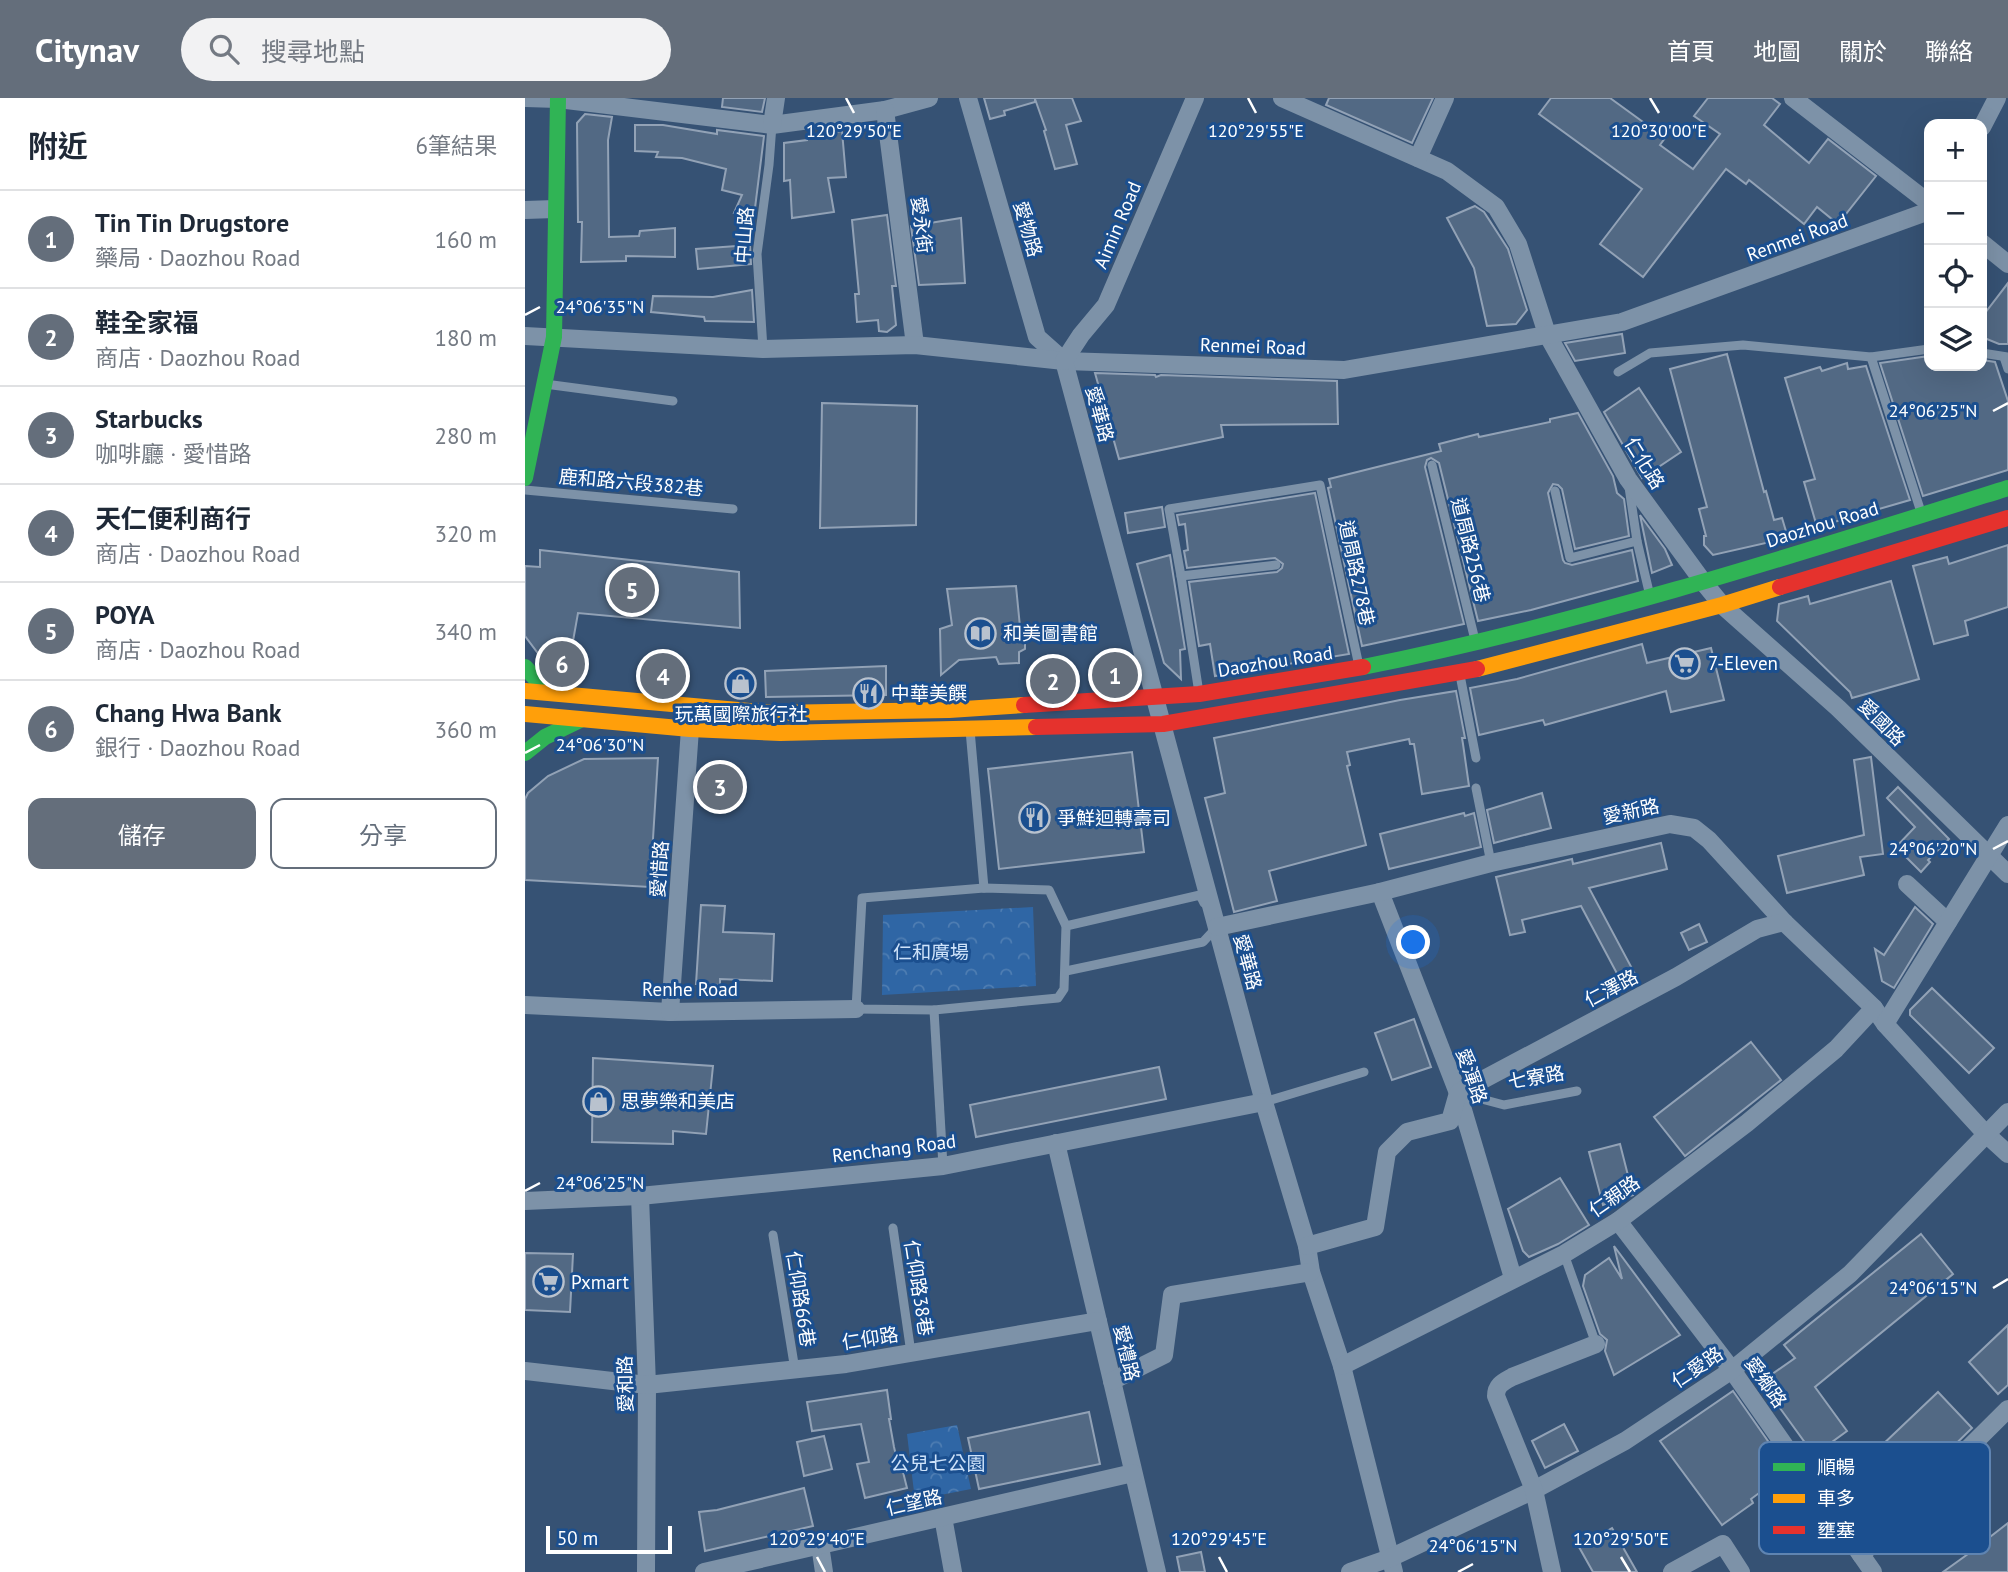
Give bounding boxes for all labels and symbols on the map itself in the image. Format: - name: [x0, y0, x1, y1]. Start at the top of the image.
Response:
- text: 120°29'50"E: [806, 119, 902, 142]
- text: 120°29'55"E: [1208, 119, 1304, 142]
- text: 120°30'00"E: [1611, 119, 1707, 142]
- street label: Aimin Road: [1088, 178, 1146, 272]
- street label: 愛永街: [907, 195, 937, 255]
- street label: 愛物路: [1009, 198, 1047, 260]
- street label: 中山路: [730, 206, 758, 264]
- street label: Renmei Road: [1743, 208, 1851, 266]
- text: 24°06'35"N: [556, 295, 644, 318]
- street label: Renmei Road: [1200, 332, 1306, 360]
- street label: 愛華路: [1081, 383, 1119, 445]
- text: 24°06'25"N: [1889, 399, 1977, 422]
- street label: 仁化路: [1620, 432, 1670, 494]
- street label: 鹿和路六段382巷: [558, 464, 704, 500]
- street label: 道周路256巷: [1446, 495, 1496, 605]
- street label: Daozhou Road: [1763, 496, 1881, 552]
- street label: 道周路278巷: [1334, 518, 1380, 628]
- pin: 5: [609, 564, 655, 616]
- library icon: 和美圖書館: [963, 616, 997, 650]
- place label: 和美圖書館: [1003, 621, 1098, 645]
- pin: 6: [539, 638, 585, 690]
- street label: Daozhou Road: [1216, 640, 1334, 682]
- supermarket icon: 7-Eleven: [1668, 646, 1702, 680]
- pin: 1: [1092, 649, 1138, 701]
- pin: 4: [640, 650, 686, 702]
- place label: 7-Eleven: [1708, 651, 1778, 675]
- pin: 2: [1030, 655, 1076, 707]
- shop icon: 玩萬國際旅行社: [724, 666, 758, 700]
- restaurant icon: 中華美饌: [851, 676, 885, 710]
- place label: 中華美饌: [891, 681, 967, 705]
- street label: 愛國路: [1853, 693, 1911, 751]
- place label: 玩萬國際旅行社: [674, 702, 808, 726]
- text: 24°06'30"N: [556, 733, 644, 756]
- pin: 3: [697, 761, 743, 813]
- street label: 愛新路: [1601, 793, 1661, 829]
- restaurant icon: 爭鮮迴轉壽司: [1017, 801, 1051, 835]
- place label: 爭鮮迴轉壽司: [1057, 806, 1171, 830]
- text: 24°06'20"N: [1889, 837, 1977, 860]
- street label: 愛惜路: [645, 840, 673, 898]
- your location: [1396, 925, 1430, 959]
- street label: 愛華路: [1229, 931, 1267, 993]
- park label: 仁和廣場: [893, 940, 969, 964]
- street label: 仁澤路: [1580, 964, 1642, 1012]
- street label: Renhe Road: [642, 977, 738, 1001]
- street label: 愛渾路: [1451, 1045, 1493, 1107]
- street label: 七寮路: [1506, 1060, 1566, 1094]
- shop icon: 思夢樂和美店: [581, 1084, 615, 1118]
- place label: 思夢樂和美店: [621, 1089, 735, 1113]
- street label: Renchang Road: [831, 1128, 957, 1168]
- street label: 仁親路: [1584, 1170, 1644, 1222]
- text: 24°06'25"N: [556, 1171, 644, 1194]
- street label: 仁仰路38巷: [900, 1238, 938, 1338]
- street label: 仁仰路66巷: [782, 1249, 820, 1349]
- supermarket icon: Pxmart: [531, 1265, 565, 1299]
- place label: Pxmart: [571, 1270, 630, 1294]
- text: 24°06'15"N: [1889, 1276, 1977, 1299]
- street label: 仁仰路: [840, 1322, 900, 1354]
- street label: 愛禮路: [1109, 1323, 1145, 1383]
- street label: 仁愛路: [1667, 1341, 1727, 1393]
- street label: 愛鄉路: [1740, 1352, 1792, 1412]
- street label: 愛和路: [613, 1355, 637, 1413]
- legend: [1759, 1442, 1990, 1554]
- park label: 公兒七公園: [890, 1451, 986, 1475]
- text: 順暢: [1817, 1455, 1855, 1479]
- street label: 仁望路: [884, 1484, 944, 1520]
- text: 車多: [1817, 1486, 1855, 1510]
- text: 壅塞: [1817, 1518, 1855, 1542]
- scale bar: [546, 1523, 672, 1555]
- text: 120°29'40"E: [769, 1527, 865, 1550]
- text: 120°29'45"E: [1171, 1527, 1267, 1550]
- text: 120°29'50"E: [1573, 1527, 1669, 1550]
- text: 24°06'15"N: [1429, 1534, 1517, 1557]

